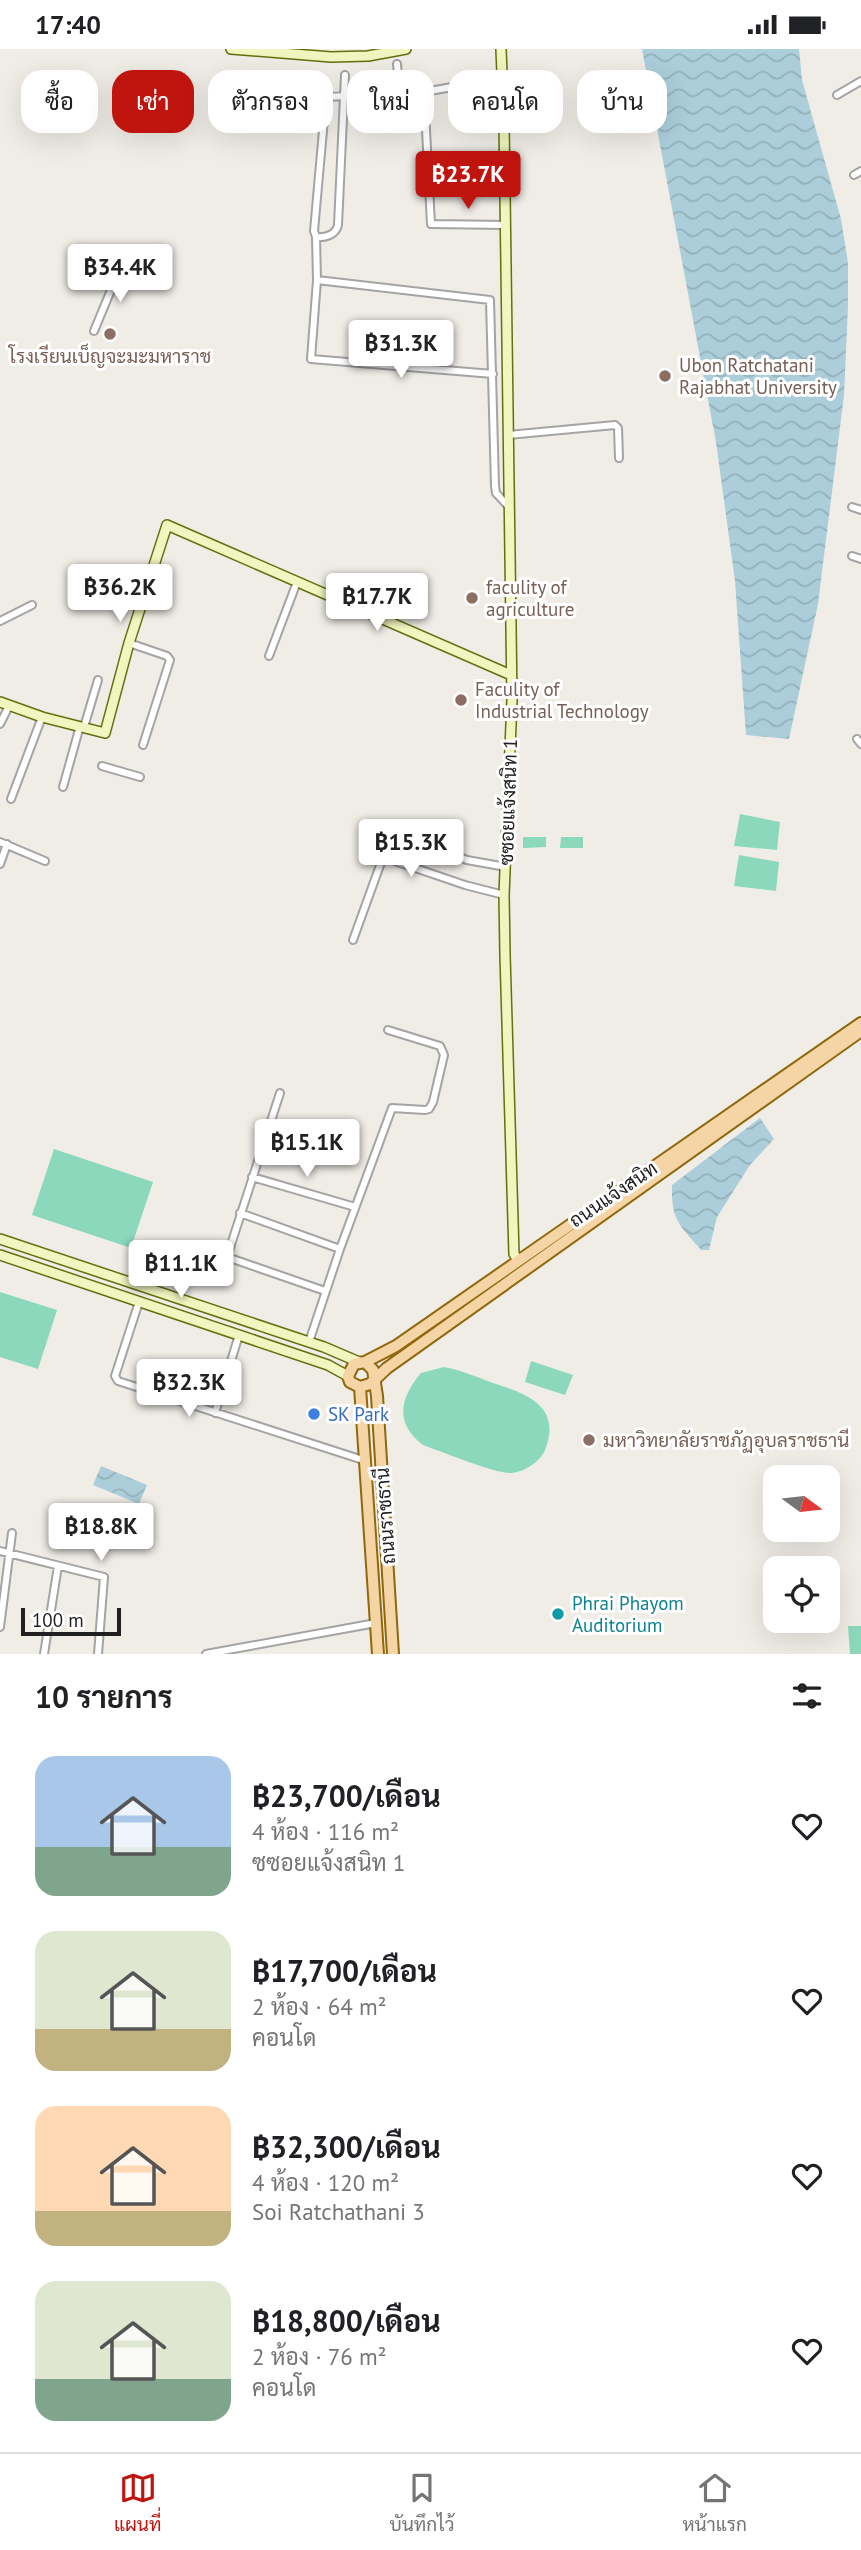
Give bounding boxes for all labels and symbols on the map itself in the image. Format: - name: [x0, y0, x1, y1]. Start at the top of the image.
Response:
- pin: ฿23.7K: [411, 151, 525, 211]
- pin: ฿34.4K: [63, 245, 177, 304]
- pin: ฿31.3K: [344, 321, 458, 380]
- marker: โรงเรียนเบ็ญจะมะมหาราช: [102, 326, 118, 342]
- place label: โรงเรียนเบ็ญจะมะมหาราช: [8, 343, 211, 368]
- place label: Ubon Ratchatani Rajabhat University: [679, 353, 837, 399]
- marker: Ubon Ratchatani Rajabhat University: [657, 368, 673, 384]
- pin: ฿36.2K: [63, 565, 177, 624]
- pin: ฿17.7K: [320, 573, 434, 633]
- place label: faculity of agriculture: [486, 575, 574, 621]
- marker: faculity of agriculture: [464, 590, 480, 606]
- place label: Faculity of Industrial Technology: [475, 677, 649, 723]
- marker: Faculity of Industrial Technology: [453, 692, 469, 708]
- street label: ซซอยแจ้งสนิท 1: [494, 738, 522, 866]
- pin: ฿15.3K: [354, 819, 468, 879]
- pin: ฿15.1K: [250, 1119, 364, 1179]
- street label: ถนนแจ้งสนิท: [564, 1156, 662, 1232]
- pin: ฿11.1K: [124, 1241, 238, 1300]
- pin: ฿32.3K: [132, 1359, 246, 1419]
- place label: SK Park: [328, 1402, 389, 1426]
- marker: SK Park: [306, 1406, 322, 1422]
- place label: มหาวิทยาลัยราชภัฏอุบลราชธานี: [603, 1428, 849, 1453]
- marker: มหาวิทยาลัยราชภัฏอุบลราชธานี: [581, 1432, 597, 1448]
- north arrow: [763, 1465, 840, 1542]
- street label: ถนนราชธานี: [370, 1467, 400, 1565]
- pin: ฿18.8K: [44, 1503, 158, 1563]
- place label: Phrai Phayom Auditorium: [572, 1591, 684, 1637]
- scale bar: [21, 1605, 121, 1637]
- marker: Phrai Phayom Auditorium: [550, 1606, 566, 1622]

